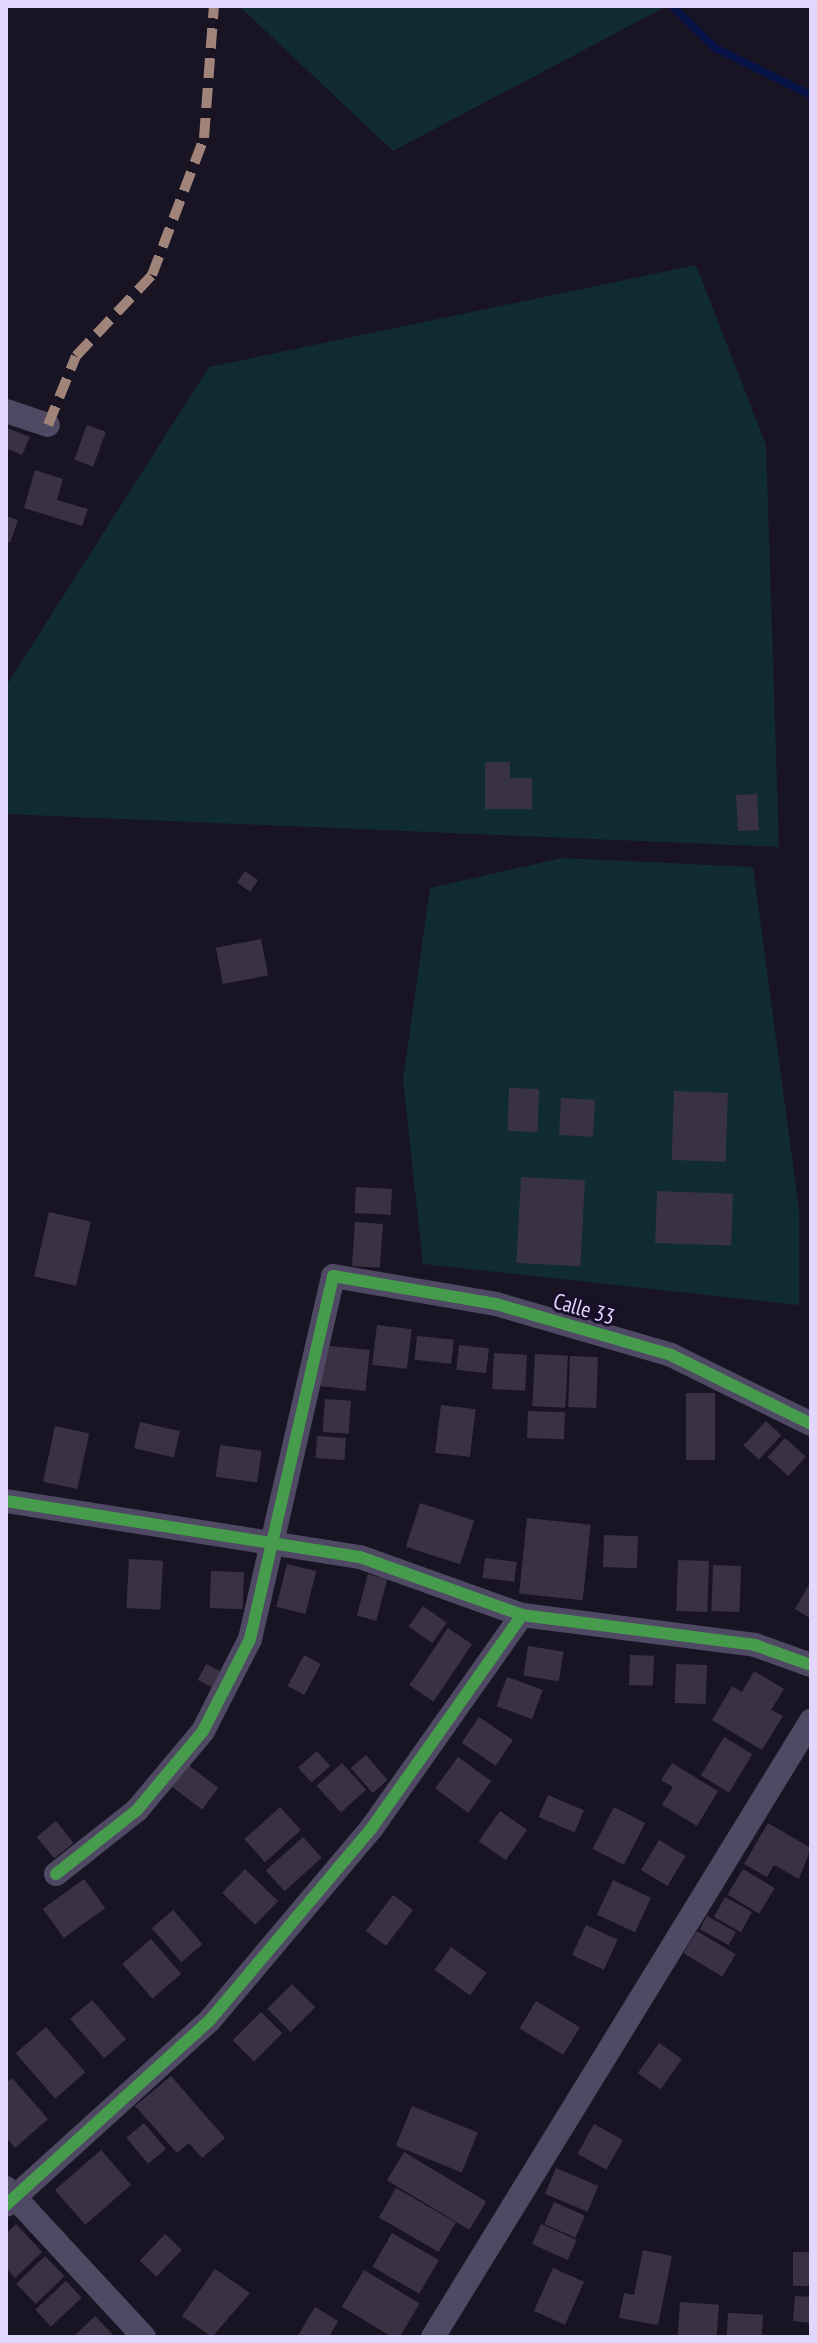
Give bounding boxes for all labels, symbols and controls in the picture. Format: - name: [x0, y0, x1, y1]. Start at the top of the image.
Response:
- street label: Calle 33: [550, 1288, 618, 1330]

